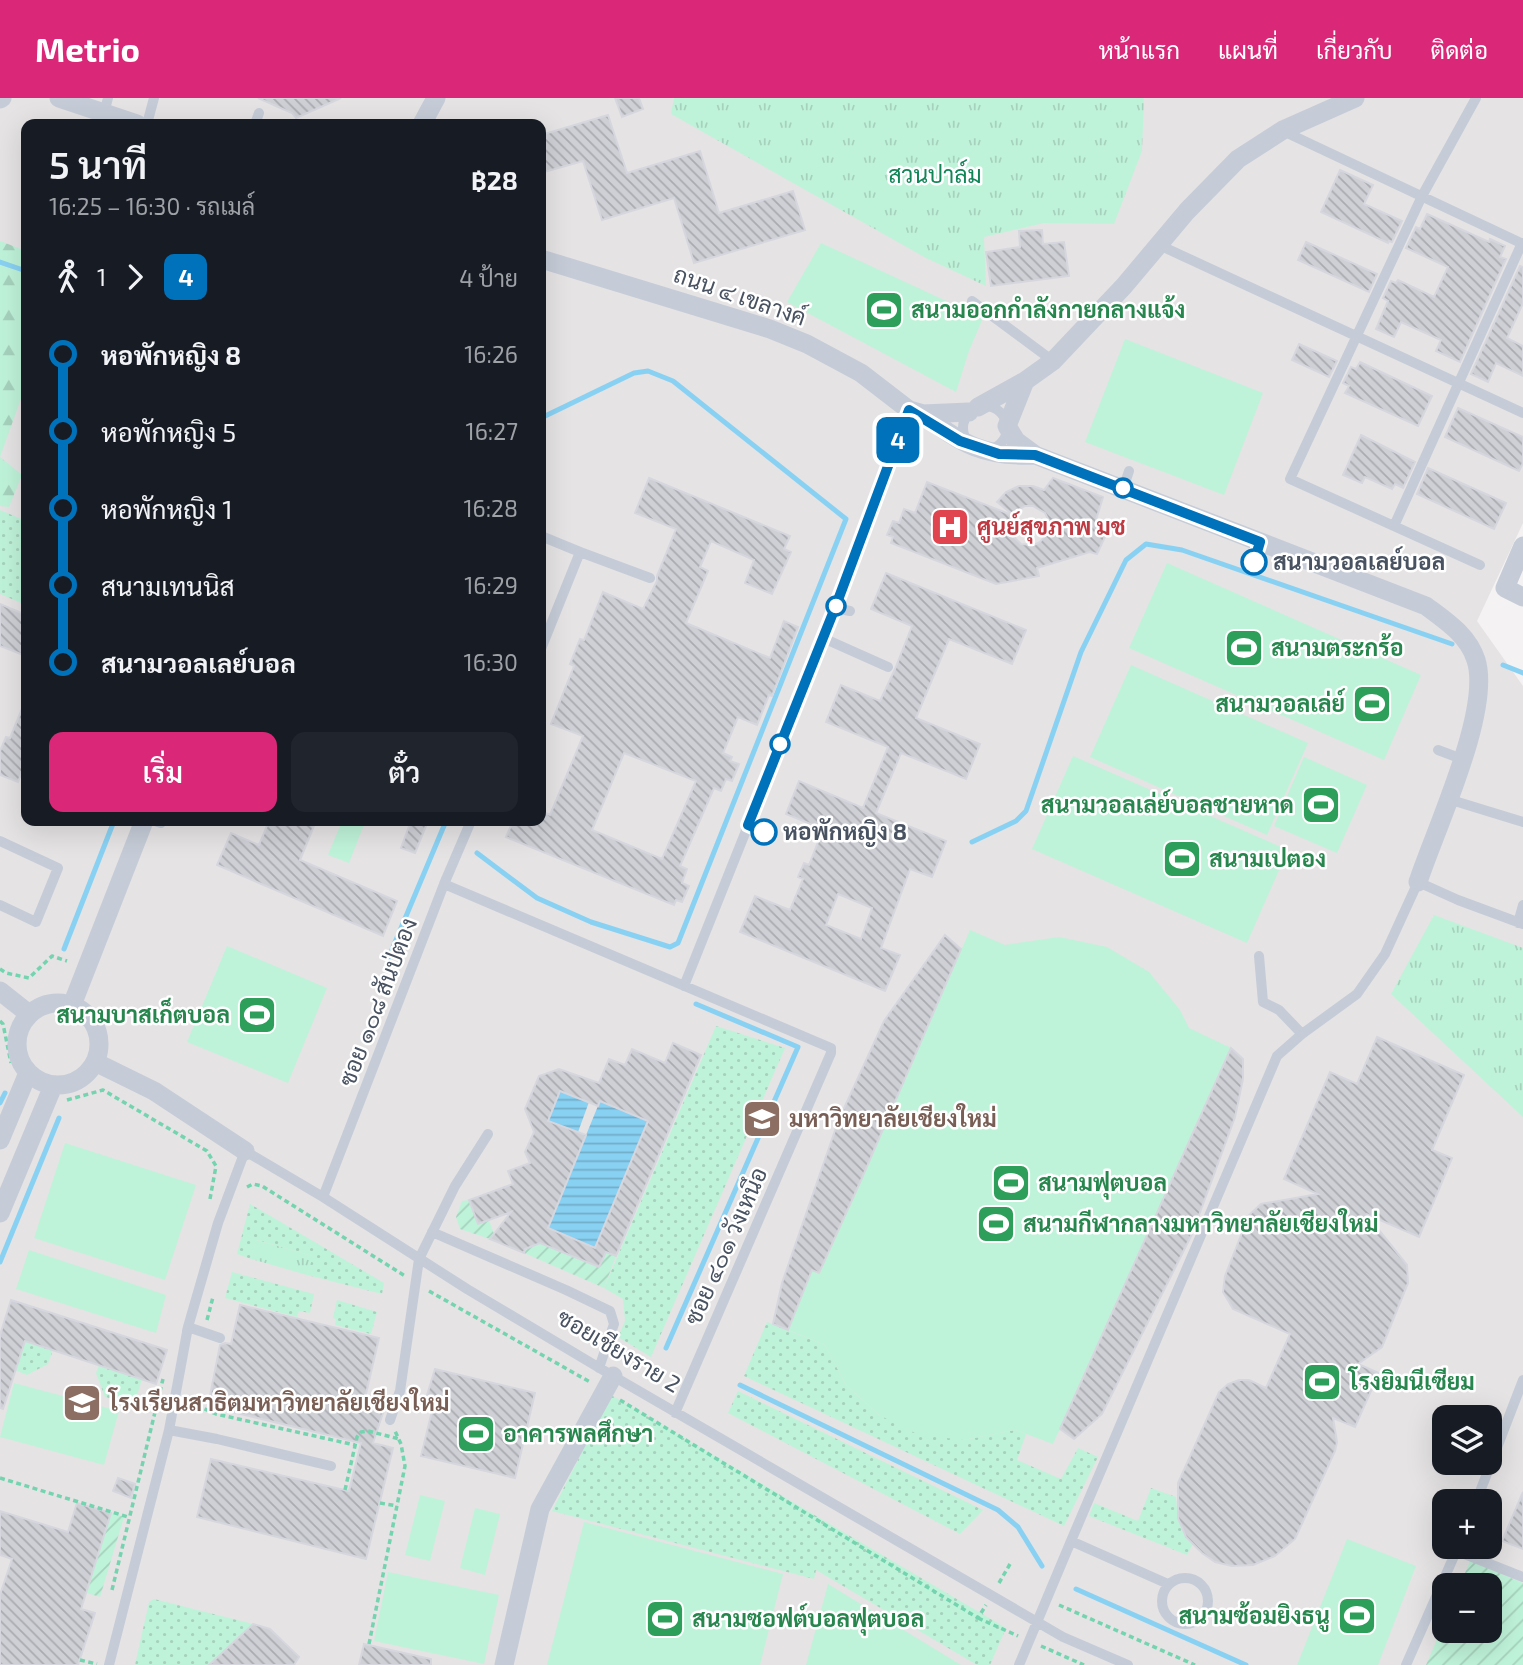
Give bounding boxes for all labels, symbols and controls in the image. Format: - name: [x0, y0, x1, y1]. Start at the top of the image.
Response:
- text: Metrio: [35, 29, 140, 69]
- text: หน้าแรก: [1099, 35, 1180, 64]
- text: แผนที่: [1218, 35, 1278, 64]
- text: เกี่ยวกับ: [1316, 35, 1393, 64]
- text: ติดต่อ: [1431, 35, 1488, 64]
- text: 5 นาที: [49, 141, 147, 187]
- park label: สวนปาล์ม: [888, 159, 982, 188]
- text: ฿28: [471, 164, 518, 195]
- text: 16:25 – 16:30 · รถเมล์: [49, 192, 255, 220]
- icon: walk: [49, 258, 87, 296]
- icon: forward: [116, 258, 154, 296]
- street label: ถนน ๔ เขลางค์: [670, 258, 811, 331]
- text: 4: [178, 262, 193, 291]
- text: 1: [97, 263, 106, 291]
- text: 4 ป้าย: [459, 264, 518, 292]
- sports icon: สนามออกกำลังกายกลางแจ้ง: [863, 289, 905, 331]
- place label: สนามออกกำลังกายกลางแจ้ง: [911, 294, 1185, 323]
- text: หอพักหญิง 8: [101, 339, 241, 370]
- text: 16:26: [464, 340, 518, 368]
- text: หอพักหญิง 5: [101, 416, 236, 447]
- text: 16:27: [466, 417, 518, 445]
- line badge: 4: [875, 417, 921, 463]
- text: 4: [890, 425, 906, 454]
- unlabelled marker: [1113, 478, 1133, 498]
- text: หอพักหญิง 1: [101, 493, 233, 524]
- text: 16:28: [463, 494, 518, 522]
- hospital icon: ศูนย์สุขภาพ มช: [929, 506, 971, 548]
- place label: ศูนย์สุขภาพ มช: [977, 511, 1126, 544]
- place label: สนามวอลเลย์บอล: [1273, 546, 1445, 575]
- marker: สนามวอลเลย์บอล: [1241, 549, 1267, 575]
- text: สนามเทนนิส: [101, 570, 235, 601]
- text: 16:29: [464, 571, 518, 599]
- unlabelled marker: [826, 596, 846, 616]
- sports icon: สนามตระกร้อ: [1223, 627, 1265, 669]
- place label: สนามตระกร้อ: [1271, 632, 1403, 661]
- text: สนามวอลเลย์บอล: [101, 647, 296, 678]
- text: 16:30: [464, 648, 518, 676]
- sports icon: สนามวอลเล่ย์: [1351, 683, 1393, 725]
- place label: สนามวอลเล่ย์: [1215, 688, 1346, 717]
- button: เริ่ม: [49, 732, 277, 812]
- button: ตั๋ว: [291, 732, 518, 812]
- unlabelled marker: [770, 734, 790, 754]
- sports icon: สนามวอลเล่ย์บอลชายหาด: [1300, 784, 1342, 826]
- place label: สนามวอลเล่ย์บอลชายหาด: [1041, 789, 1294, 818]
- place label: หอพักหญิง 8: [783, 817, 907, 847]
- marker: หอพักหญิง 8: [751, 819, 777, 845]
- sports icon: สนามเปตอง: [1161, 838, 1203, 880]
- place label: สนามเปตอง: [1209, 844, 1326, 872]
- street label: ซอย ๑๐๘ สันป่ตอง: [332, 913, 422, 1090]
- sports icon: สนามบาสเก็ตบอล: [236, 994, 278, 1036]
- place label: สนามบาสเก็ตบอล: [56, 997, 230, 1028]
- school or university icon: มหาวิทยาลัยเชียงใหม่: [741, 1098, 783, 1140]
- place label: มหาวิทยาลัยเชียงใหม่: [789, 1103, 997, 1132]
- street label: ซอย ๔๐๑ วังเหนึอ: [678, 1162, 772, 1329]
- sports icon: สนามฟุตบอล: [990, 1162, 1032, 1204]
- place label: สนามฟุตบอล: [1038, 1168, 1167, 1200]
- sports icon: สนามกีฬากลางมหาวิทยาลัยเชียงใหม่: [975, 1203, 1017, 1245]
- place label: สนามกีฬากลางมหาวิทยาลัยเชียงใหม่: [1023, 1208, 1378, 1237]
- street label: ซอยเชียงราย 2: [553, 1302, 686, 1398]
- sports icon: โรงยิมนีเซียม: [1301, 1361, 1343, 1403]
- place label: โรงยิมนีเซียม: [1347, 1366, 1475, 1395]
- school or university icon: โรงเรียนสาธิตมหาวิทยาลัยเชียงใหม่: [61, 1382, 103, 1424]
- place label: โรงเรียนสาธิตมหาวิทยาลัยเชียงใหม่: [107, 1387, 449, 1416]
- map controls: [1432, 1405, 1502, 1643]
- button: layers: [1432, 1405, 1502, 1475]
- sports icon: อาคารพลศึกษา: [455, 1413, 497, 1455]
- place label: อาคารพลศึกษา: [503, 1418, 653, 1447]
- button: +: [1432, 1489, 1502, 1559]
- button: −: [1432, 1573, 1502, 1643]
- sports icon: สนามซ้อมยิงธนู: [1336, 1595, 1378, 1637]
- sports icon: สนามซอฟต์บอลฟุตบอล: [644, 1598, 686, 1640]
- place label: สนามซ้อมยิงธนู: [1178, 1600, 1330, 1632]
- place label: สนามซอฟต์บอลฟุตบอล: [692, 1603, 924, 1636]

